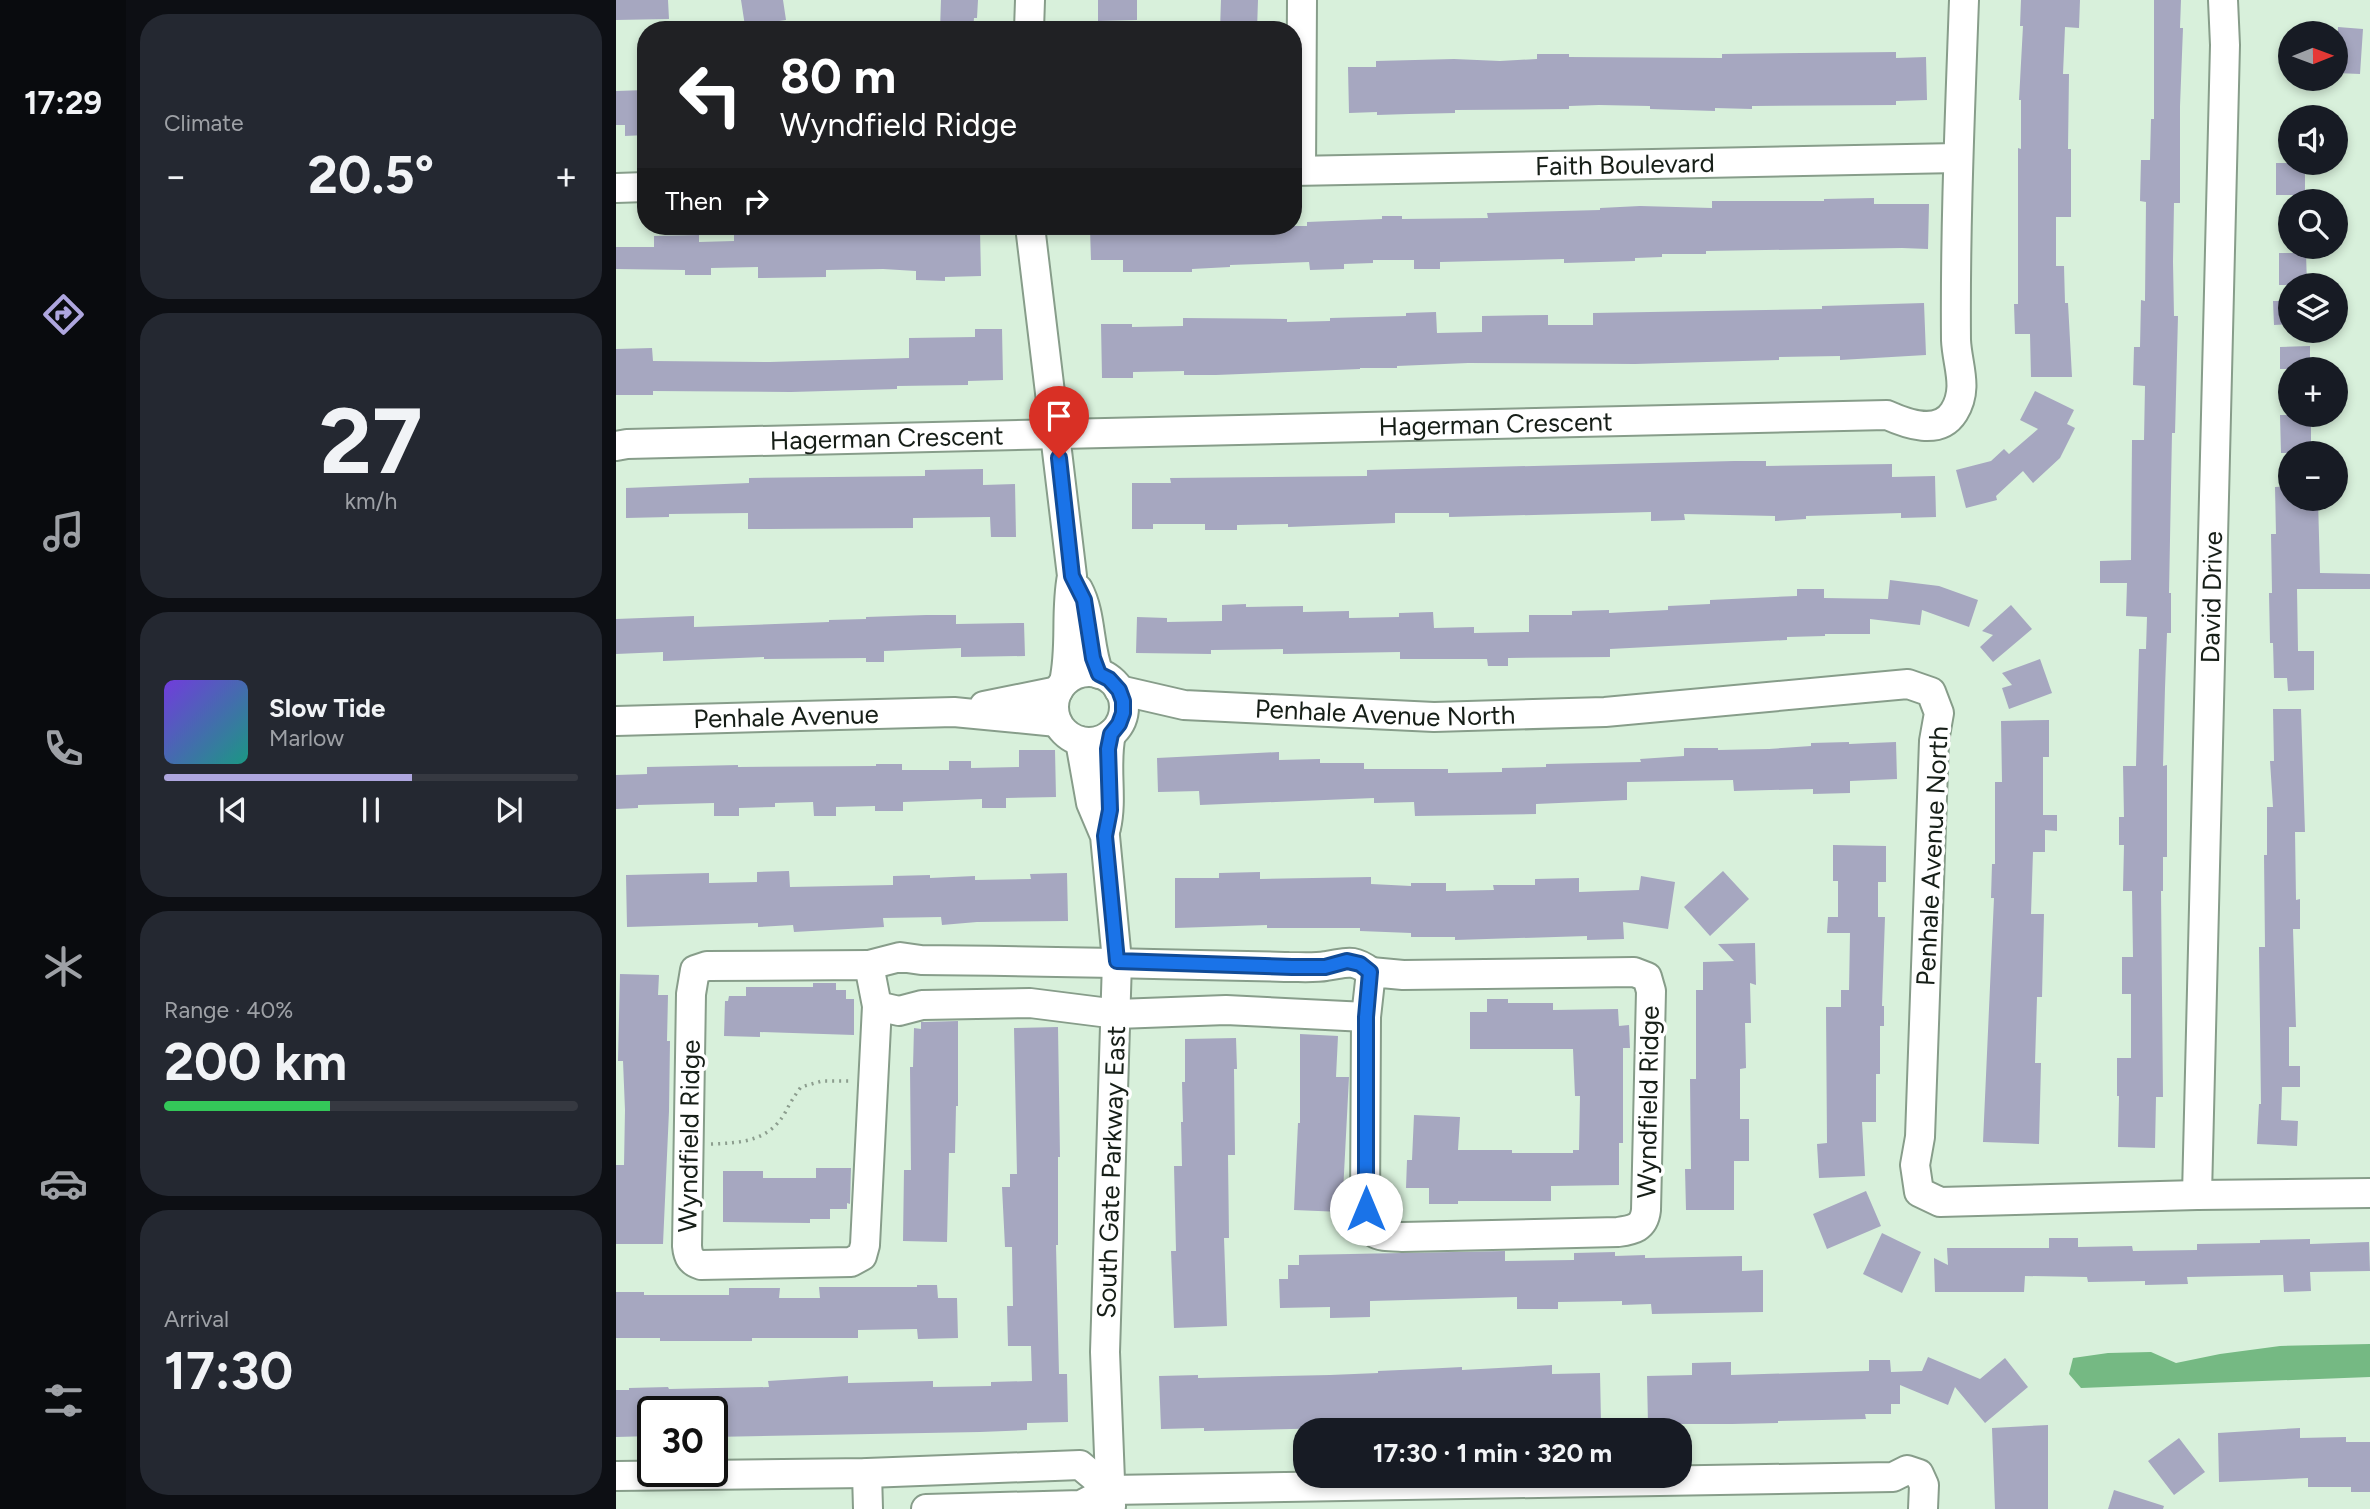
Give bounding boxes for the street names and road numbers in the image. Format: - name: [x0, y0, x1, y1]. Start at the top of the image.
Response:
- street label: Faith Boulevard: [1535, 147, 1715, 182]
- street label: Hagerman Crescent: [1378, 405, 1613, 443]
- street label: Hagerman Crescent: [769, 419, 1004, 457]
- street label: David Drive: [2194, 531, 2229, 664]
- street label: Penhale Avenue North: [1254, 692, 1516, 733]
- street label: Penhale Avenue: [693, 698, 879, 735]
- street label: Penhale Avenue North: [1909, 725, 1955, 987]
- street label: Wyndfield Ridge: [1630, 1005, 1666, 1199]
- street label: South Gate Parkway East: [1090, 1025, 1132, 1319]
- street label: Wyndfield Ridge: [671, 1039, 707, 1233]

